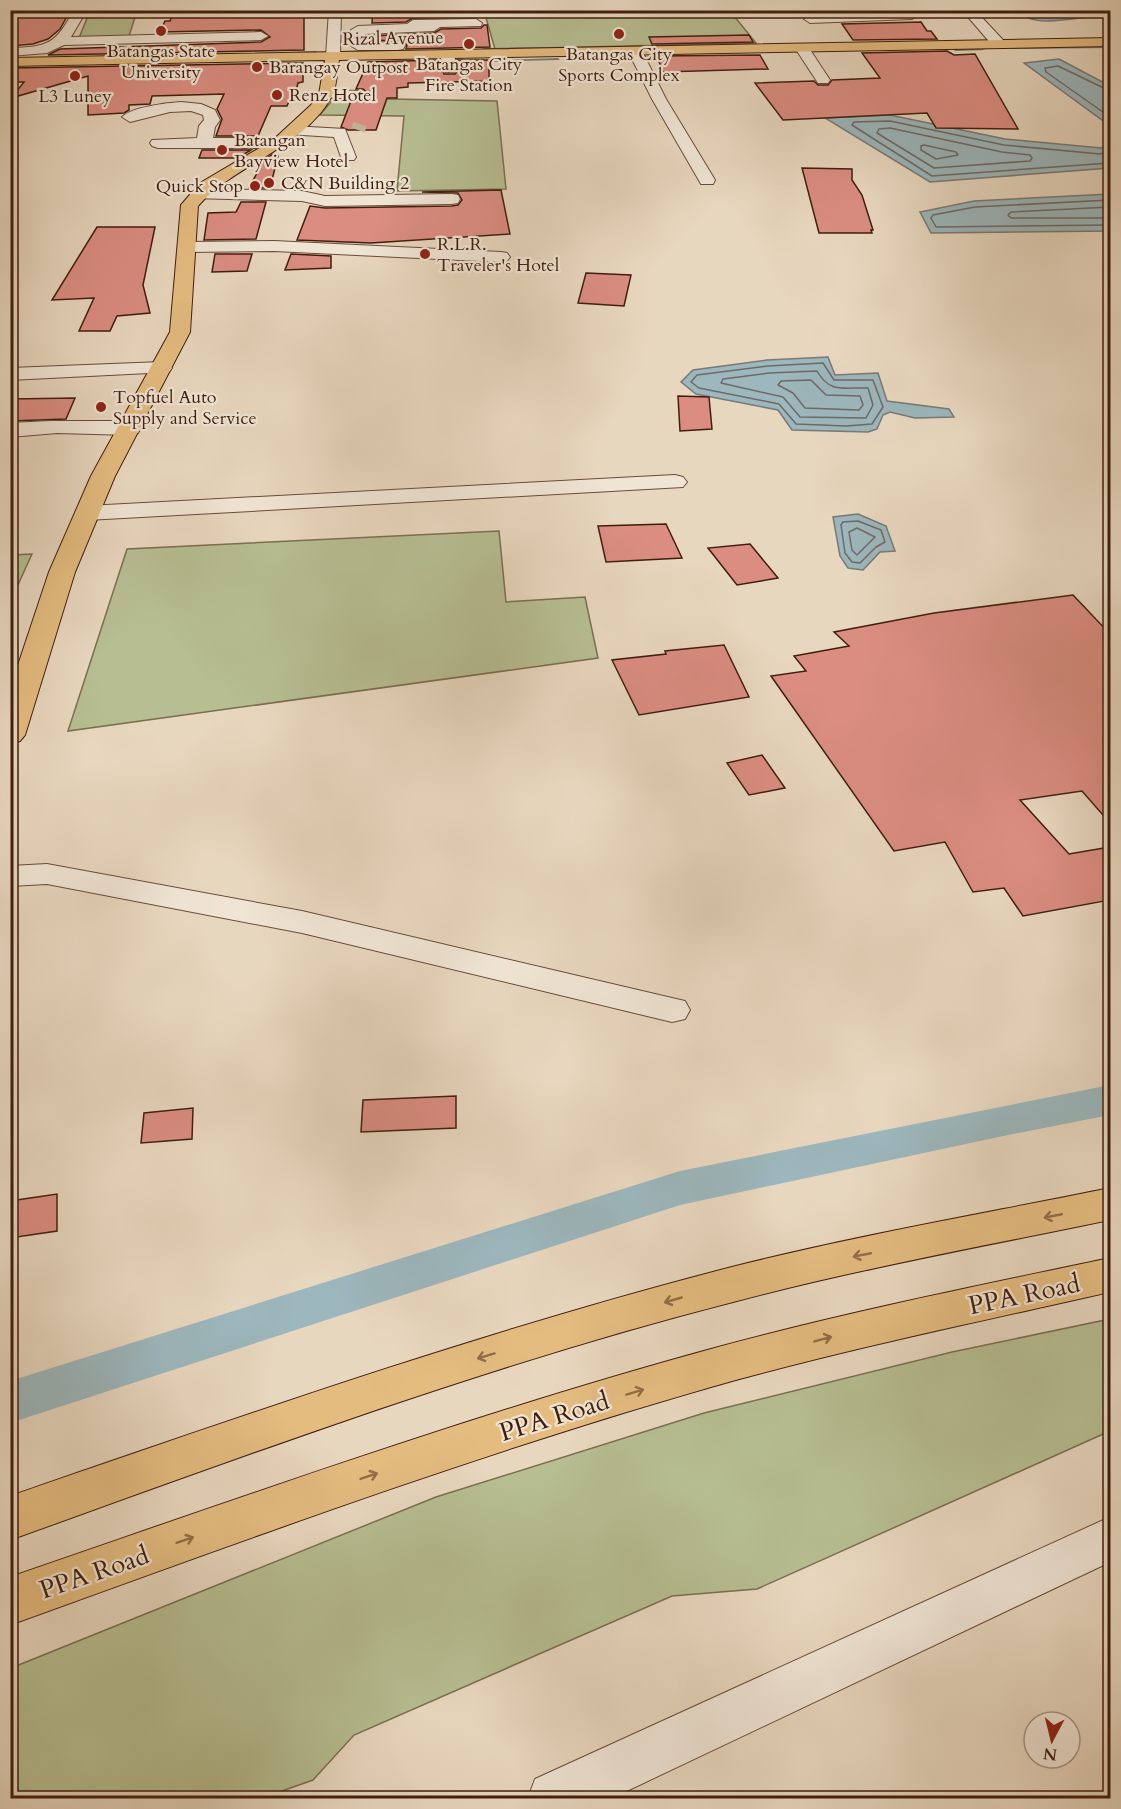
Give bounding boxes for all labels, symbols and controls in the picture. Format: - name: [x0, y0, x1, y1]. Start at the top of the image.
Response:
- marker: Batangas State University: [154, 24, 168, 38]
- street label: Rizal Avenue: [342, 25, 444, 52]
- marker: Batangas City Sports Complex: [612, 27, 626, 41]
- marker: Batangas City Fire Station: [462, 37, 476, 51]
- place label: Batangas State University: [107, 39, 215, 85]
- place label: Batangas City Sports Complex: [558, 42, 680, 88]
- place label: Batangas City Fire Station: [416, 52, 523, 98]
- place label: Barangay Outpost: [269, 55, 408, 80]
- marker: Barangay Outpost: [250, 60, 264, 74]
- marker: L3 Luney: [68, 69, 82, 83]
- place label: Renz Hotel: [289, 83, 376, 108]
- place label: L3 Luney: [38, 84, 112, 109]
- marker: Renz Hotel: [270, 88, 284, 102]
- place label: Batangan Bayview Hotel: [234, 128, 349, 174]
- marker: Batangan Bayview Hotel: [215, 143, 229, 157]
- place label: C&N Building 2: [281, 171, 409, 196]
- place label: Quick Stop: [156, 174, 243, 199]
- marker: C&N Building 2: [262, 176, 276, 190]
- marker: Quick Stop: [248, 179, 262, 193]
- place label: R.L.R. Traveler's Hotel: [437, 232, 560, 278]
- marker: R.L.R. Traveler's Hotel: [418, 247, 432, 261]
- place label: Topfuel Auto Supply and Service: [113, 385, 257, 431]
- marker: Topfuel Auto Supply and Service: [94, 400, 108, 414]
- one-way arrow: [1044, 1211, 1063, 1222]
- one-way arrow: [853, 1250, 872, 1261]
- street label: PPA Road: [965, 1266, 1083, 1323]
- one-way arrow: [663, 1295, 682, 1306]
- one-way arrow: [813, 1333, 832, 1345]
- one-way arrow: [477, 1351, 496, 1362]
- street label: PPA Road: [495, 1383, 614, 1450]
- one-way arrow: [625, 1386, 644, 1397]
- one-way arrow: [359, 1469, 378, 1480]
- one-way arrow: [175, 1533, 194, 1544]
- street label: PPA Road: [35, 1537, 154, 1607]
- north arrow: [1022, 1710, 1082, 1770]
- text: N: [1042, 1742, 1059, 1766]

